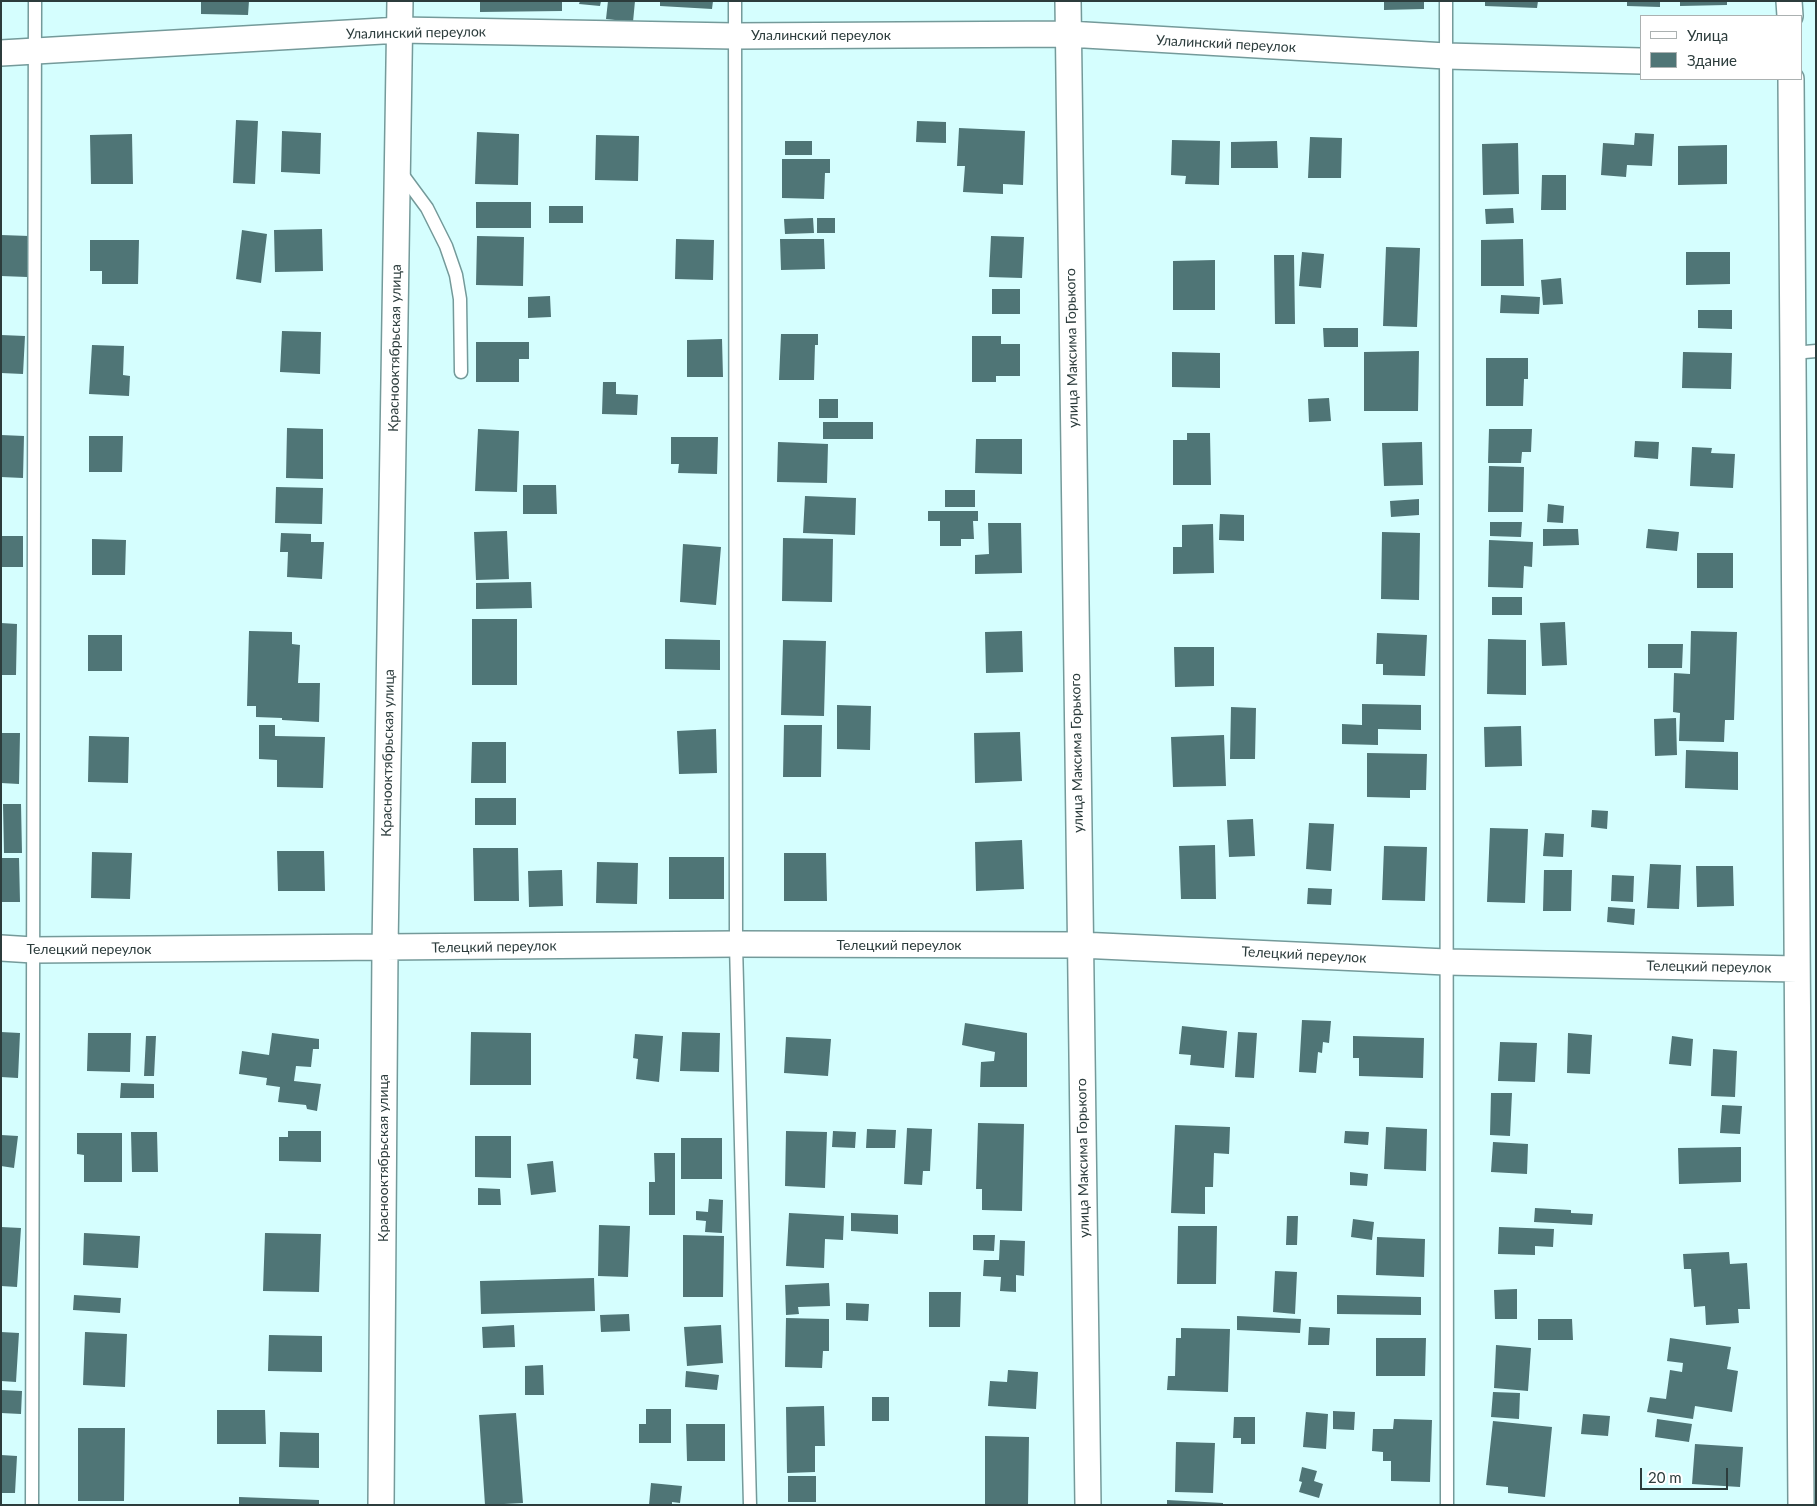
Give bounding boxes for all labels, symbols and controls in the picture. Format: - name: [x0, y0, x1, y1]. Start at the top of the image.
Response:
- legend: [1640, 15, 1802, 80]
- street label: Улалинский переулок: [346, 23, 486, 43]
- text: Улица: [1687, 26, 1728, 44]
- street label: Улалинский переулок: [751, 27, 891, 43]
- street label: Улалинский переулок: [1156, 32, 1296, 56]
- text: Здание: [1687, 51, 1737, 69]
- street label: Краснооктябрьская улица: [385, 264, 405, 432]
- street label: улица Максима Горького: [1062, 268, 1082, 428]
- street label: Краснооктябрьская улица: [378, 669, 398, 837]
- street label: улица Максима Горького: [1067, 673, 1087, 833]
- street label: Телецкий переулок: [836, 937, 962, 953]
- street label: Телецкий переулок: [431, 938, 557, 956]
- street label: Телецкий переулок: [26, 941, 152, 957]
- street label: Телецкий переулок: [1241, 943, 1367, 967]
- street label: Телецкий переулок: [1646, 958, 1772, 976]
- street label: Краснооктябрьская улица: [375, 1074, 391, 1242]
- street label: улица Максима Горького: [1073, 1078, 1093, 1238]
- scale bar: [1642, 1458, 1730, 1490]
- text: 20 m: [1648, 1468, 1682, 1486]

